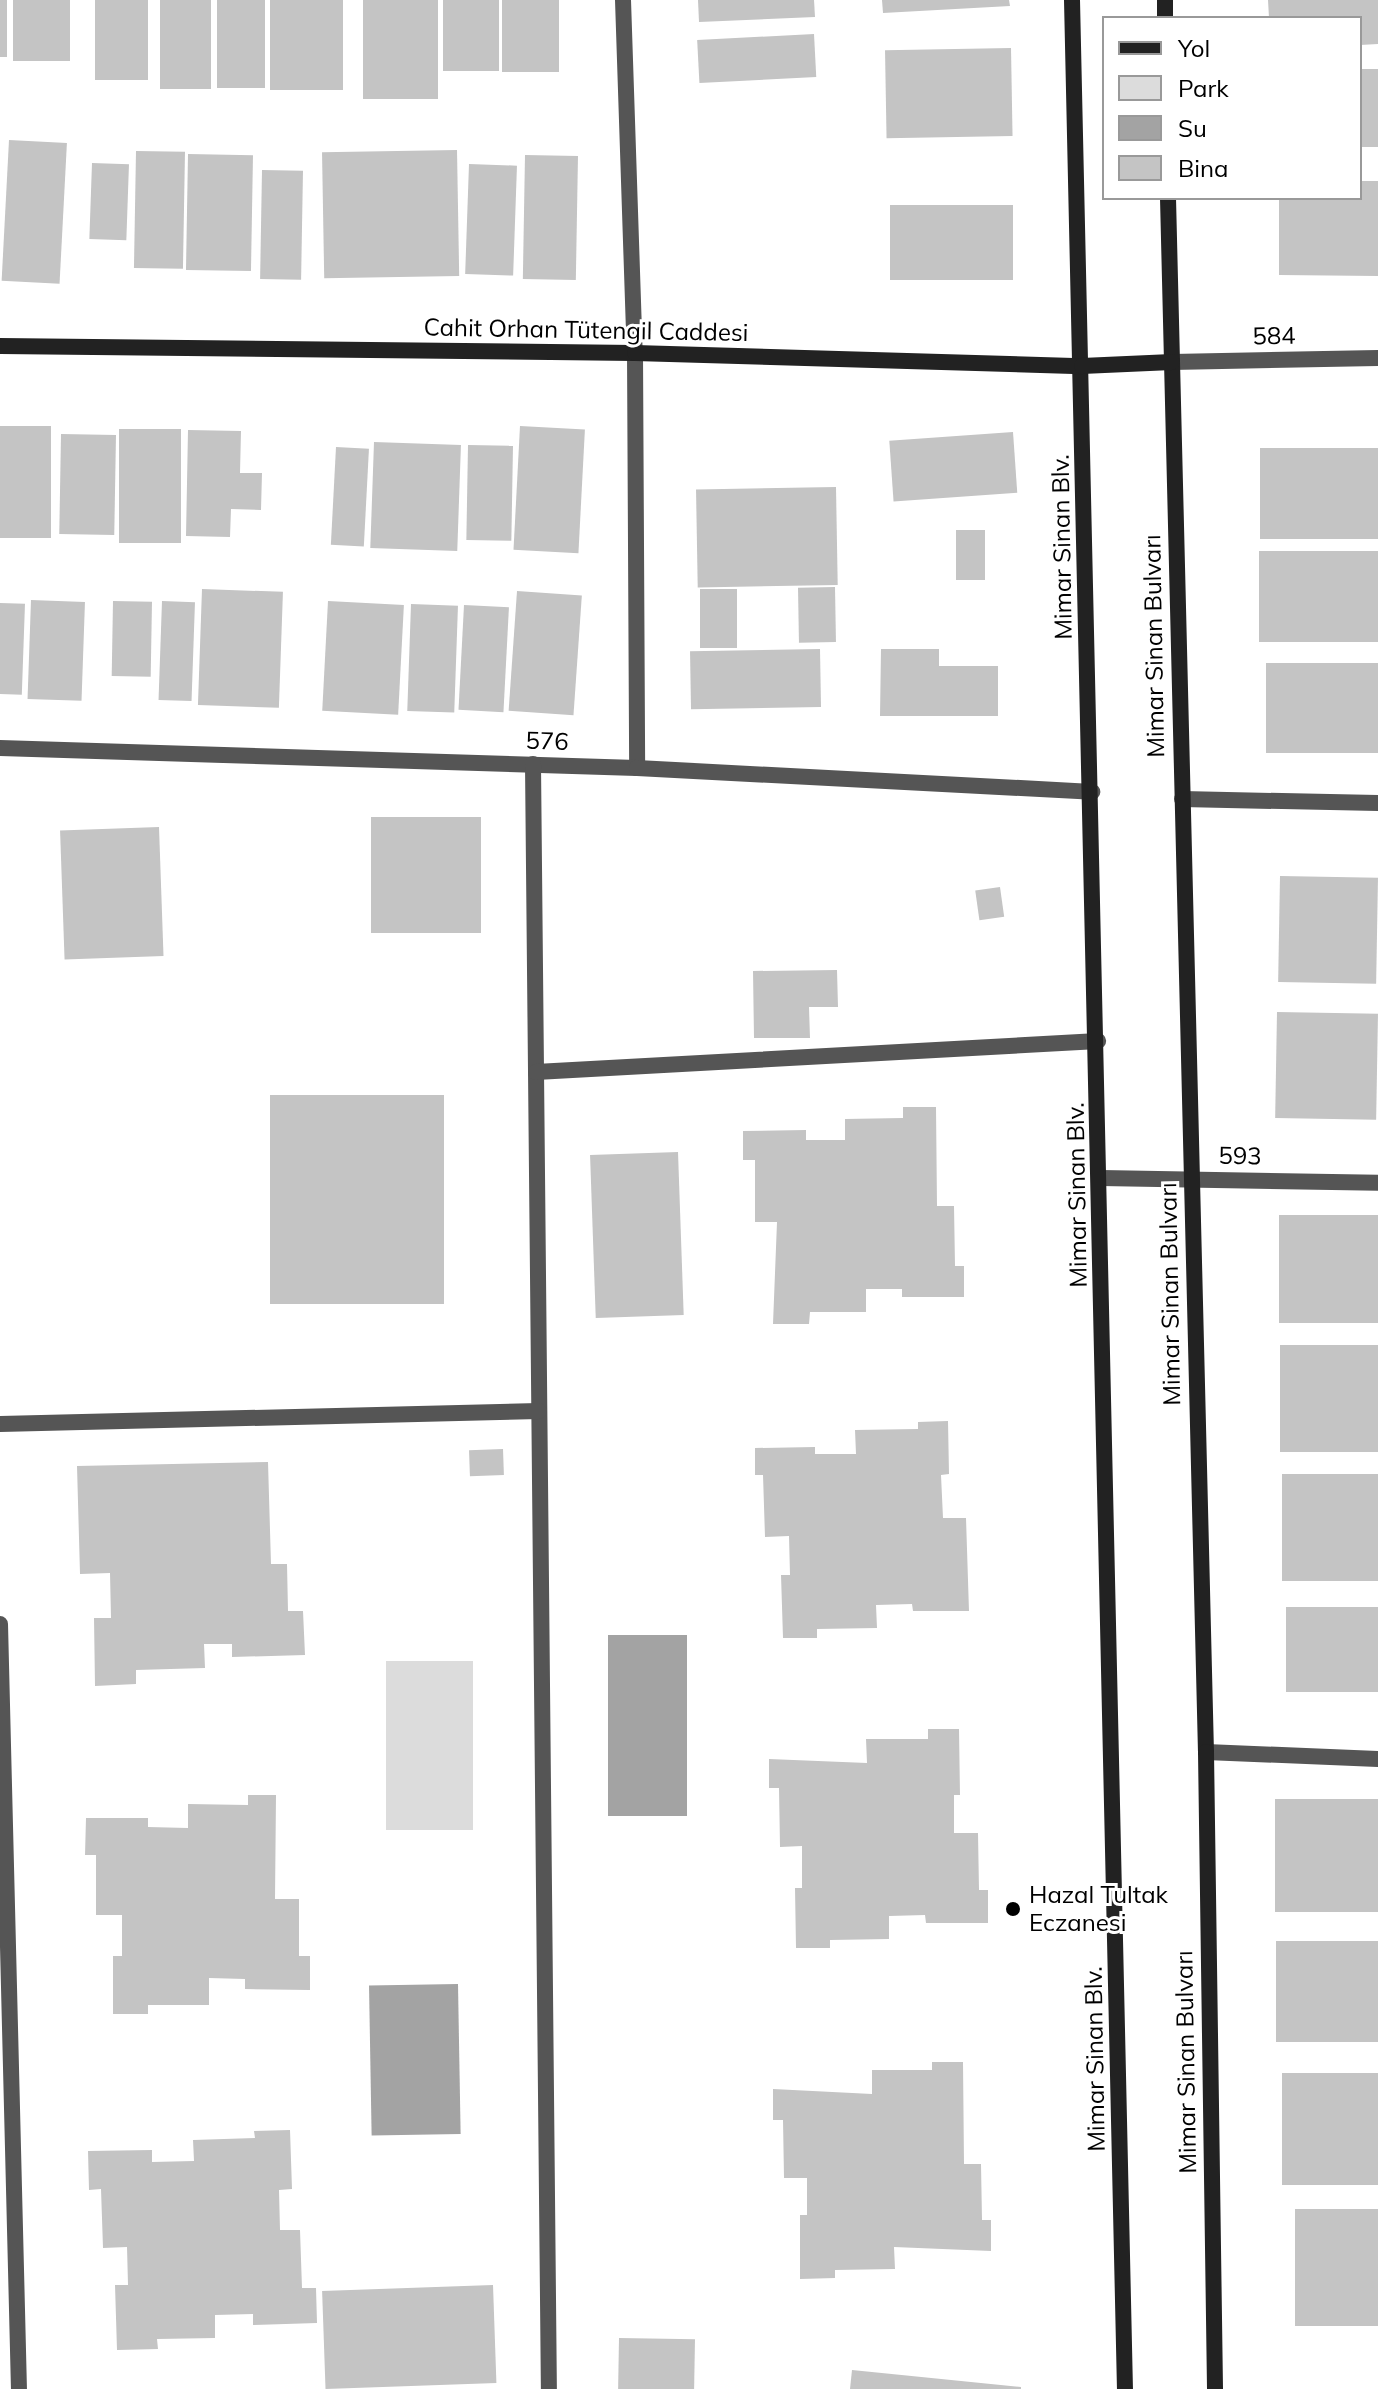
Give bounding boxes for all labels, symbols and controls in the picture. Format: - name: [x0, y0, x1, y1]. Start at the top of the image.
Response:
- legend: [1102, 16, 1362, 200]
- text: Yol: [1178, 33, 1210, 63]
- text: Park: [1178, 73, 1229, 103]
- text: Su: [1178, 113, 1207, 143]
- text: Bina: [1178, 153, 1229, 183]
- street label: Cahit Orhan Tütengil Caddesi: [423, 313, 749, 347]
- street label: 584: [1252, 321, 1296, 351]
- street label: Mimar Sinan Blv.: [1046, 454, 1078, 640]
- street label: Mimar Sinan Bulvarı: [1138, 534, 1170, 758]
- street label: 576: [525, 726, 569, 756]
- street label: Mimar Sinan Blv.: [1061, 1102, 1093, 1288]
- street label: 593: [1218, 1141, 1262, 1171]
- street label: Mimar Sinan Bulvarı: [1154, 1182, 1186, 1406]
- place label: Hazal Tultak Eczanesi: [1029, 1881, 1168, 1937]
- marker: Hazal Tultak Eczanesi: [1004, 1900, 1022, 1918]
- street label: Mimar Sinan Bulvarı: [1170, 1950, 1202, 2174]
- street label: Mimar Sinan Blv.: [1079, 1966, 1111, 2152]

